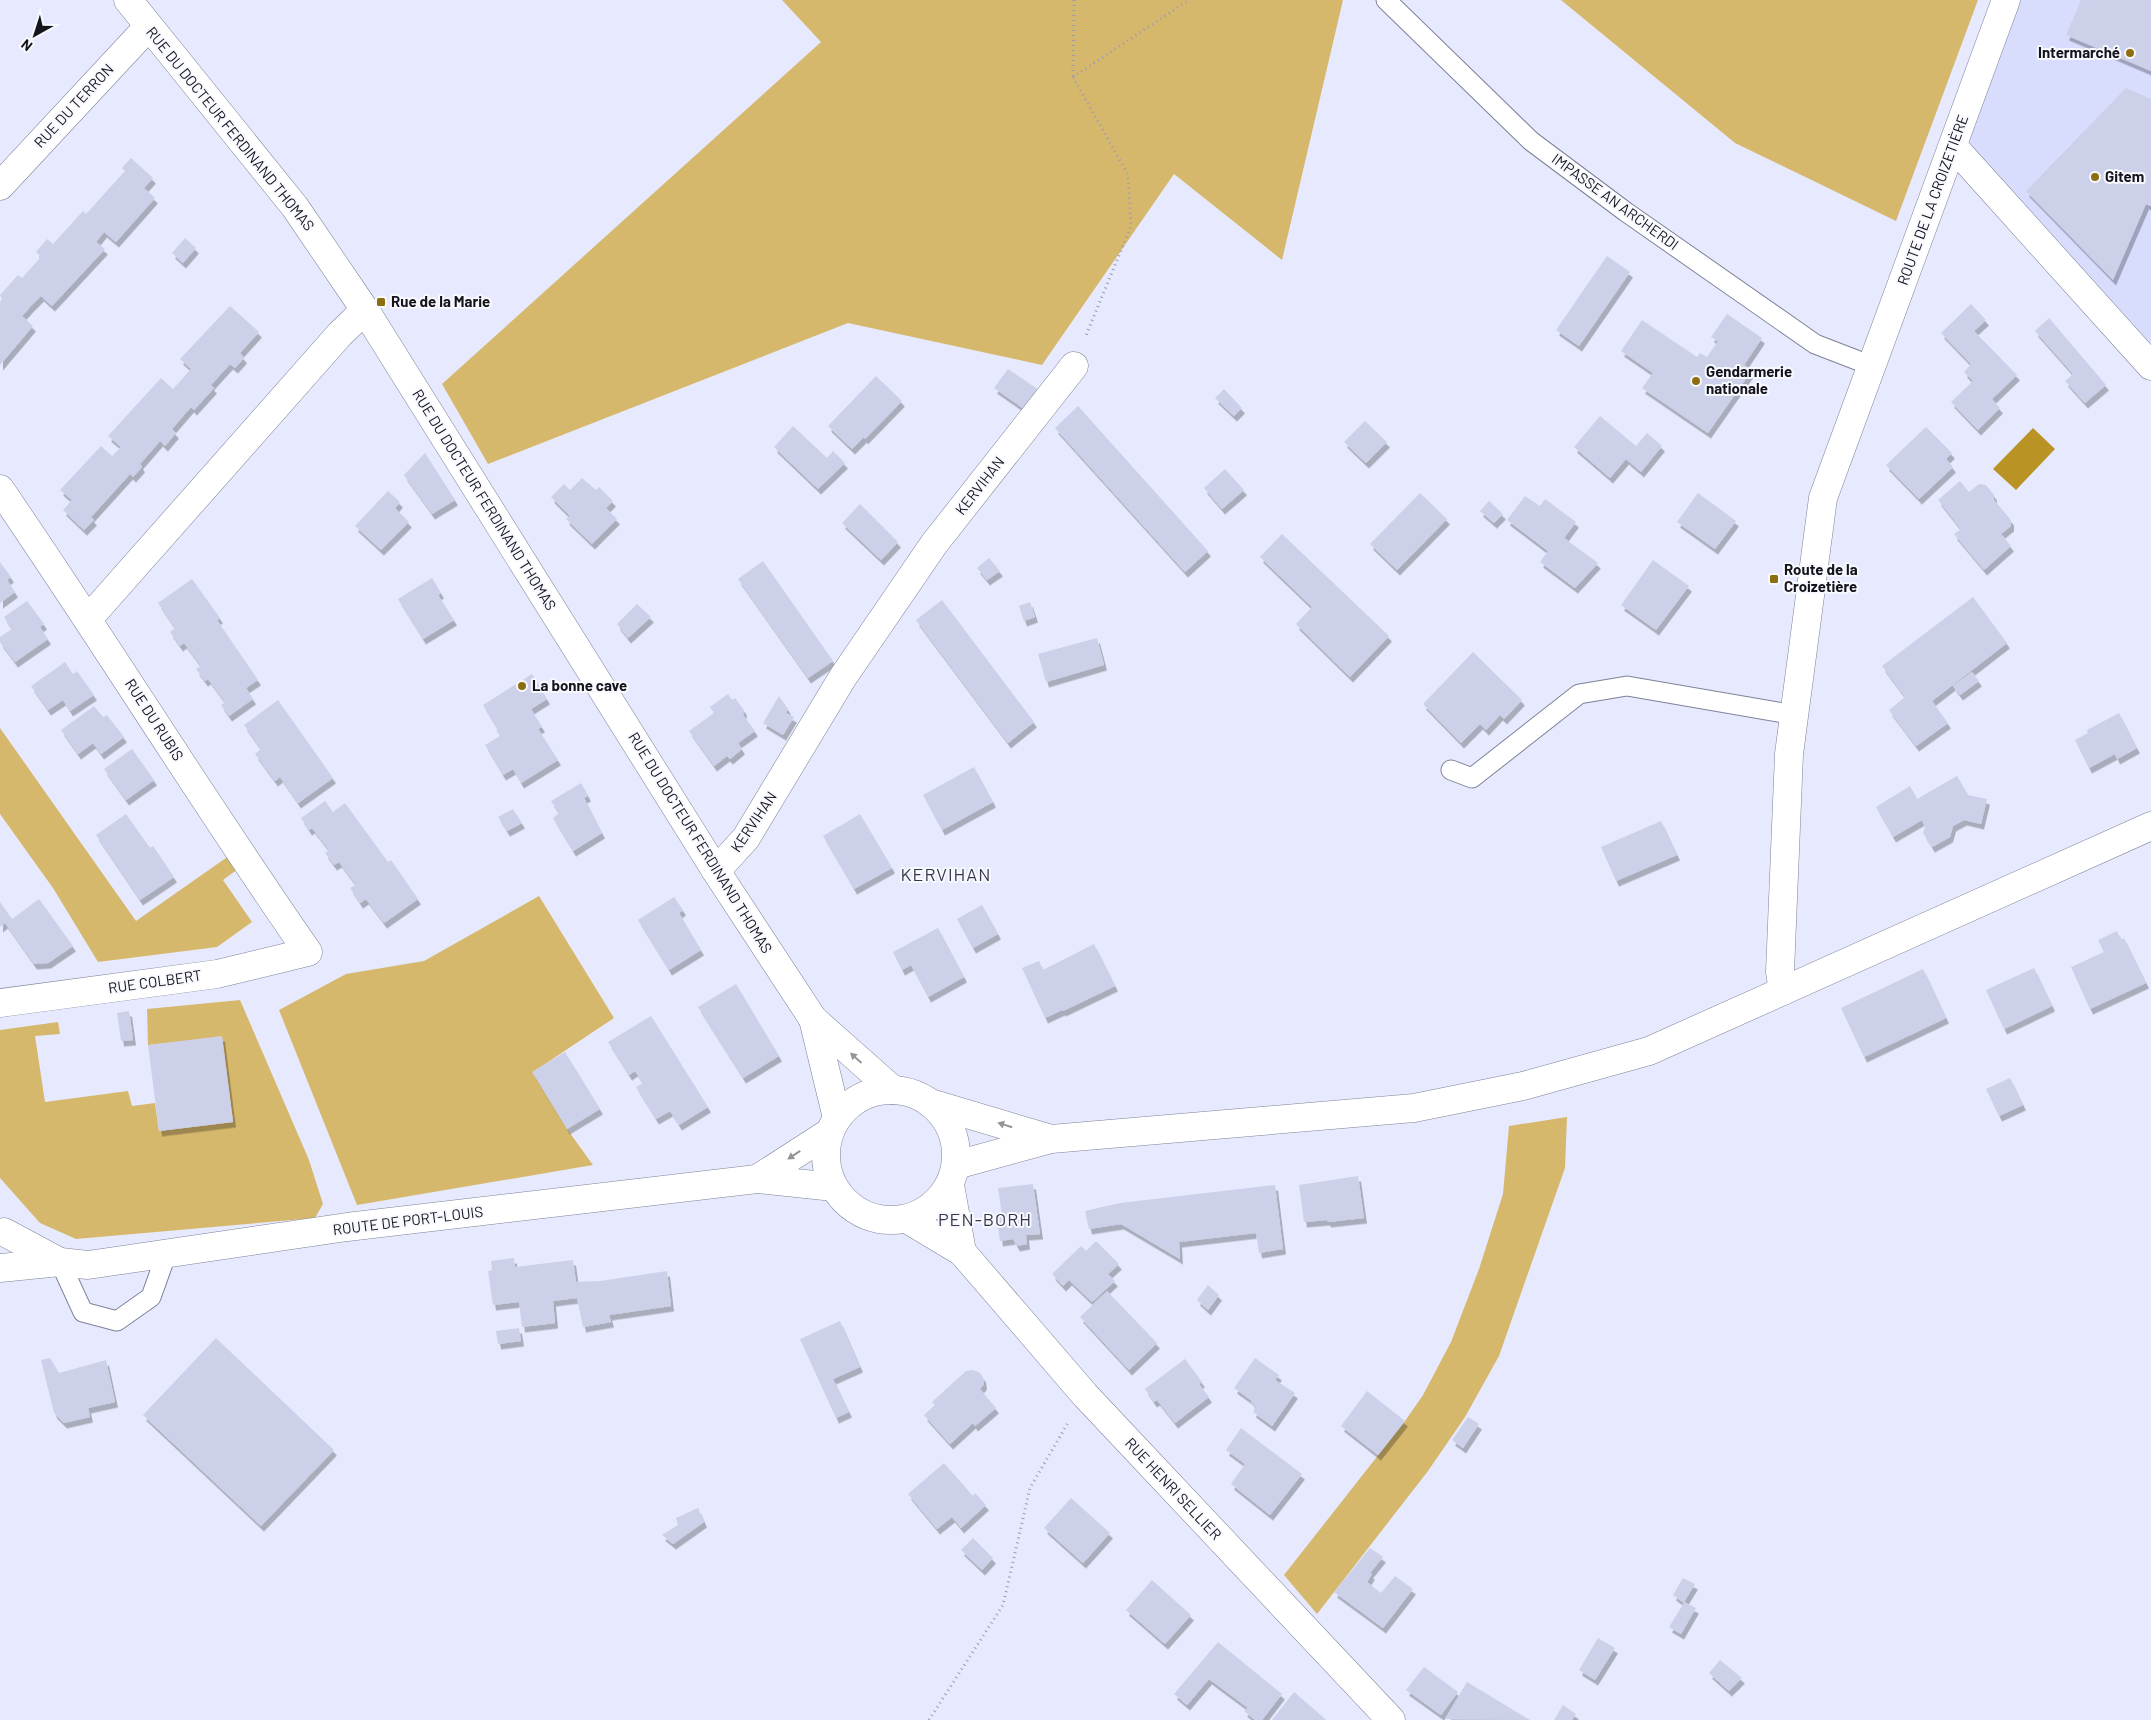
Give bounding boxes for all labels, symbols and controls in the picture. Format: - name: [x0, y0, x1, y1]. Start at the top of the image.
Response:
- north arrow: [10, 10, 60, 60]
- street label: RUE DU DOCTEUR FERDINAND THOMAS: [143, 23, 319, 234]
- text: N: [18, 36, 35, 55]
- place label: Intermarché: [2038, 43, 2120, 61]
- marker: Intermarché: [2124, 47, 2136, 59]
- street label: RUE DU TERRON: [30, 60, 117, 151]
- street label: ROUTE DE LA CROIZETIÈRE: [1893, 112, 1971, 287]
- street label: IMPASSE AN ARCHERDI: [1549, 149, 1682, 253]
- place label: Gitem: [2105, 167, 2144, 185]
- marker: Gitem: [2089, 171, 2101, 183]
- place label: Rue de la Marie: [391, 292, 490, 310]
- marker: Rue de la Marie: [375, 296, 387, 308]
- place label: Gendarmerie nationale: [1706, 362, 1792, 397]
- marker: Gendarmerie nationale: [1690, 375, 1702, 387]
- street label: RUE DU DOCTEUR FERDINAND THOMAS: [409, 386, 561, 613]
- street label: KERVIHAN: [951, 453, 1008, 518]
- place label: Route de la Croizetière: [1784, 560, 1858, 595]
- marker: Route de la Croizetière: [1768, 573, 1780, 585]
- street label: RUE DU RUBIS: [122, 675, 188, 764]
- place label: La bonne cave: [532, 676, 627, 694]
- marker: La bonne cave: [516, 680, 528, 692]
- street label: RUE DU DOCTEUR FERDINAND THOMAS: [625, 729, 777, 956]
- street label: KERVIHAN: [726, 788, 780, 855]
- district label: KERVIHAN: [901, 863, 991, 885]
- street label: RUE COLBERT: [107, 966, 203, 996]
- one-way arrow: [850, 1052, 863, 1063]
- one-way arrow: [997, 1121, 1012, 1129]
- one-way arrow: [787, 1150, 800, 1160]
- street label: ROUTE DE PORT-LOUIS: [332, 1202, 484, 1238]
- district label: PEN-BORH: [938, 1208, 1032, 1230]
- street label: RUE HENRI SELLIER: [1122, 1434, 1226, 1543]

